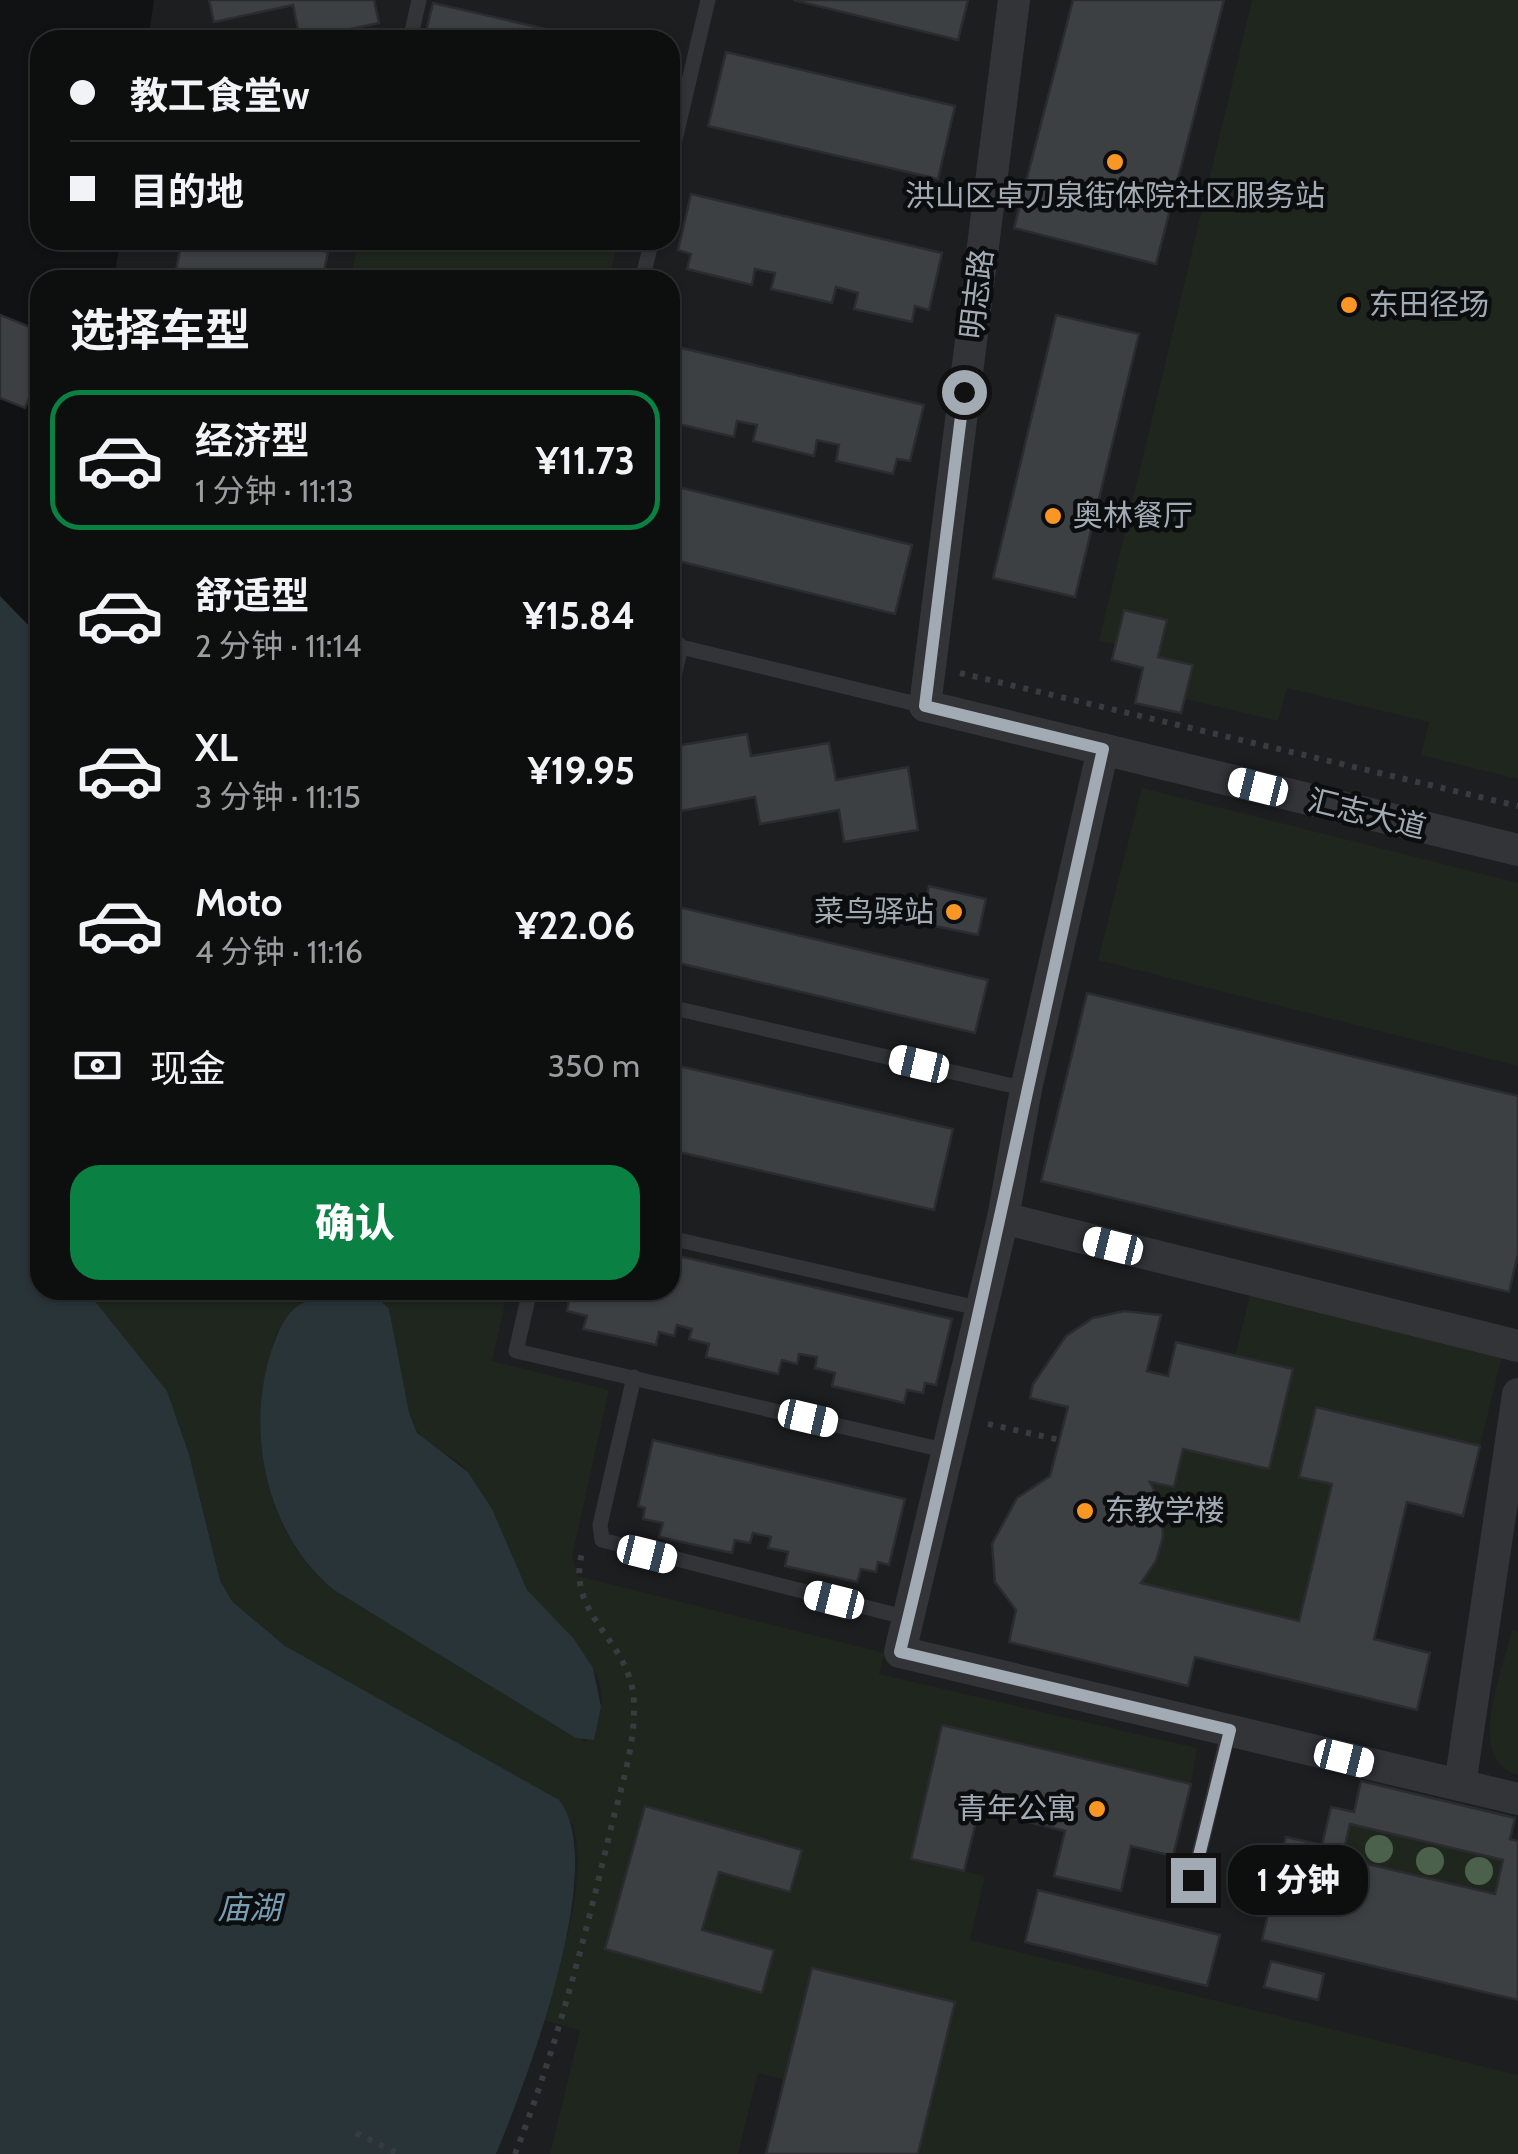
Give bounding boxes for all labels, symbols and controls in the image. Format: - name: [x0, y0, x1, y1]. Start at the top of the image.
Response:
- text: 教工食堂w: [130, 72, 310, 119]
- marker: 洪山区卓刀泉街体院社区服务站: [1104, 151, 1126, 173]
- text: 目的地: [130, 168, 244, 215]
- place label: 洪山区卓刀泉街体院社区服务站: [905, 177, 1325, 214]
- street label: 明志路: [953, 247, 1000, 341]
- place label: 东田径场: [1369, 286, 1489, 323]
- marker: 东田径场: [1338, 294, 1360, 316]
- text: 选择车型: [70, 303, 250, 357]
- route start: [942, 370, 987, 415]
- icon: car: [75, 415, 165, 505]
- text: 经济型: [195, 417, 309, 464]
- text: ¥11.73: [536, 437, 635, 484]
- text: 1 分钟 · 11:13: [195, 471, 354, 510]
- place label: 奥林餐厅: [1073, 497, 1193, 534]
- marker: 奥林餐厅: [1042, 505, 1064, 527]
- icon: car: [75, 570, 165, 660]
- text: 舒适型: [195, 572, 309, 619]
- text: ¥15.84: [523, 592, 635, 639]
- text: 2 分钟 · 11:14: [195, 626, 361, 665]
- text: XL: [195, 724, 238, 771]
- icon: car: [75, 725, 165, 815]
- text: ¥19.95: [528, 747, 635, 794]
- car: [1225, 765, 1291, 809]
- text: 3 分钟 · 11:15: [195, 777, 361, 816]
- street label: 汇志大道: [1304, 781, 1430, 846]
- text: Moto: [195, 879, 282, 926]
- icon: car: [75, 880, 165, 970]
- place label: 菜鸟驿站: [814, 893, 934, 930]
- marker: 菜鸟驿站: [943, 901, 965, 923]
- text: ¥22.06: [516, 902, 635, 949]
- text: 4 分钟 · 11:16: [195, 932, 363, 971]
- icon: cash: [70, 1038, 125, 1093]
- car: [886, 1043, 952, 1085]
- text: 现金: [150, 1045, 226, 1092]
- text: 350 m: [548, 1046, 640, 1085]
- button: 确认: [70, 1165, 640, 1280]
- car: [1080, 1224, 1146, 1268]
- car: [775, 1397, 841, 1439]
- place label: 东教学楼: [1105, 1492, 1225, 1529]
- marker: 东教学楼: [1074, 1500, 1096, 1522]
- car: [614, 1532, 680, 1576]
- car: [801, 1578, 867, 1622]
- car: [1311, 1736, 1377, 1780]
- place label: 青年公寓: [957, 1790, 1077, 1827]
- marker: 青年公寓: [1086, 1798, 1108, 1820]
- callout: 1 分钟: [1228, 1845, 1368, 1915]
- route end: [1171, 1858, 1216, 1903]
- text: 1 分钟: [1256, 1860, 1340, 1899]
- water label: 庙湖: [217, 1888, 286, 1927]

